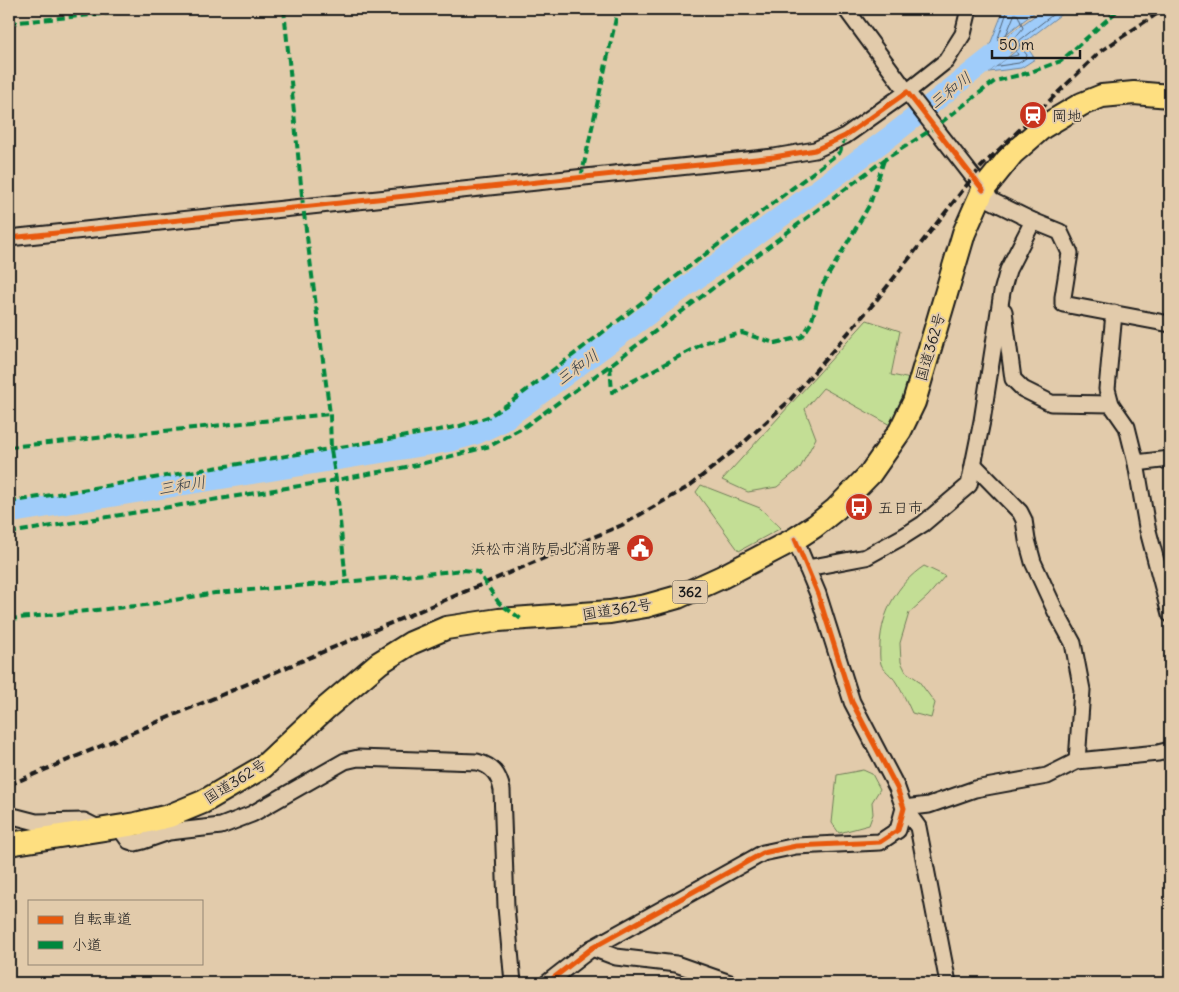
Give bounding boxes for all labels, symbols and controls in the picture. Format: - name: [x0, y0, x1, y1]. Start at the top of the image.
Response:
- scale bar: [992, 28, 1079, 60]
- text: 50 m: [999, 35, 1034, 54]
- water label: 三和川: [925, 67, 975, 113]
- station icon: 岡地: [1018, 100, 1048, 130]
- place label: 岡地: [1052, 106, 1082, 125]
- street label: 国道362号: [911, 311, 949, 383]
- water label: 三和川: [552, 345, 602, 389]
- water label: 三和川: [157, 471, 207, 499]
- bus stop icon: 五日市: [844, 492, 874, 522]
- place label: 五日市: [878, 498, 923, 517]
- public building icon: 浜松市消防局北消防署: [625, 533, 655, 563]
- place label: 浜松市消防局北消防署: [471, 539, 621, 558]
- road number: 362: [672, 580, 708, 604]
- street label: 国道362号: [581, 594, 653, 624]
- street label: 国道362号: [200, 754, 270, 808]
- legend: [28, 900, 202, 964]
- text: 自転車道: [72, 909, 132, 928]
- text: 小道: [72, 935, 102, 954]

